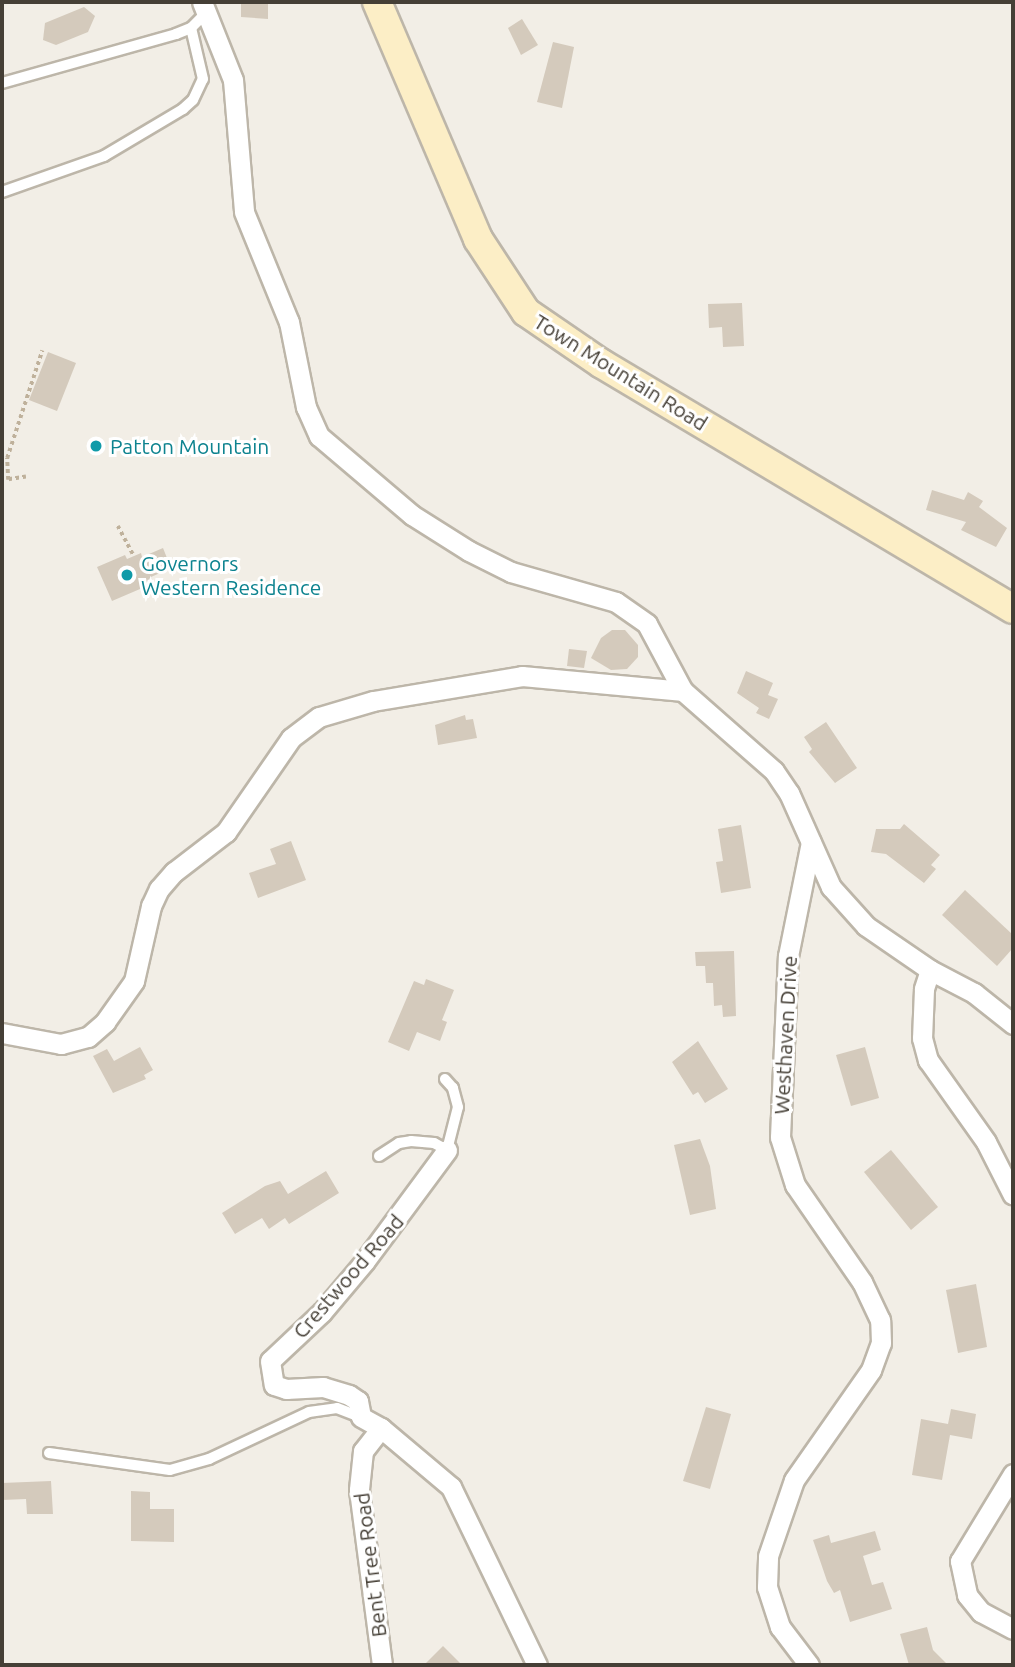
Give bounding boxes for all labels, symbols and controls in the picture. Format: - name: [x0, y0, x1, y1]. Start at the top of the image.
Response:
- street label: Town Mountain Road: [530, 308, 712, 436]
- place label: Patton Mountain: [110, 433, 269, 459]
- marker: Patton Mountain: [88, 438, 104, 454]
- place label: Governors Western Residence: [141, 550, 321, 600]
- marker: Governors Western Residence: [119, 567, 135, 583]
- street label: Westhaven Drive: [768, 955, 802, 1115]
- street label: Crestwood Road: [287, 1209, 409, 1343]
- street label: Bent Tree Road: [349, 1491, 391, 1639]

